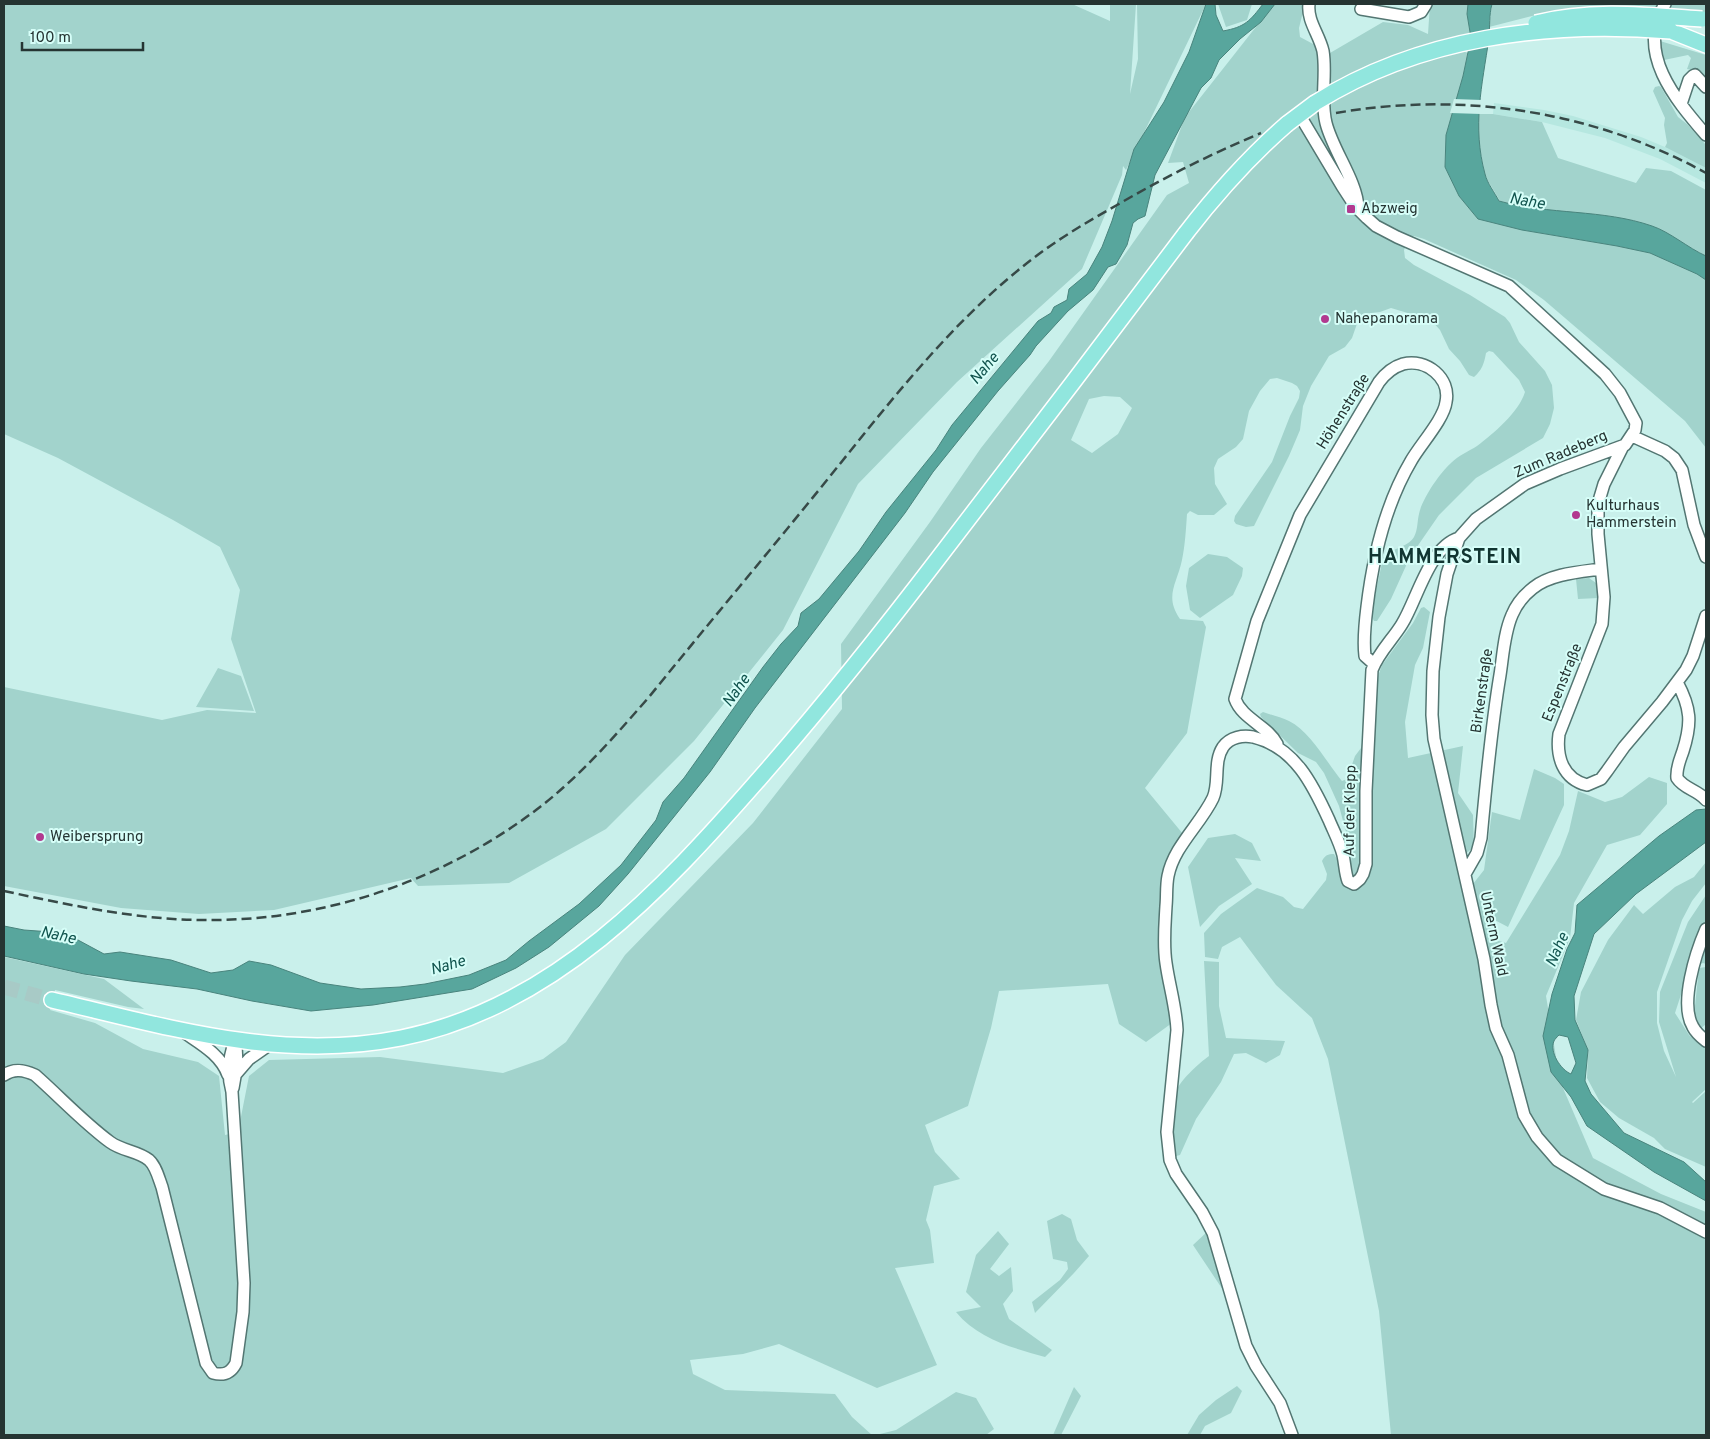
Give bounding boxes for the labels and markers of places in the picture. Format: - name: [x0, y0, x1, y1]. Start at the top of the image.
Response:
- place label: Abzweig: [1361, 200, 1418, 219]
- marker: Abzweig: [1345, 203, 1357, 215]
- place label: Nahepanorama: [1335, 310, 1438, 329]
- marker: Nahepanorama: [1319, 313, 1331, 325]
- place label: Kulturhaus Hammerstein: [1586, 497, 1677, 533]
- marker: Kulturhaus Hammerstein: [1570, 509, 1582, 521]
- place label: Weibersprung: [50, 828, 144, 847]
- marker: Weibersprung: [34, 831, 46, 843]

